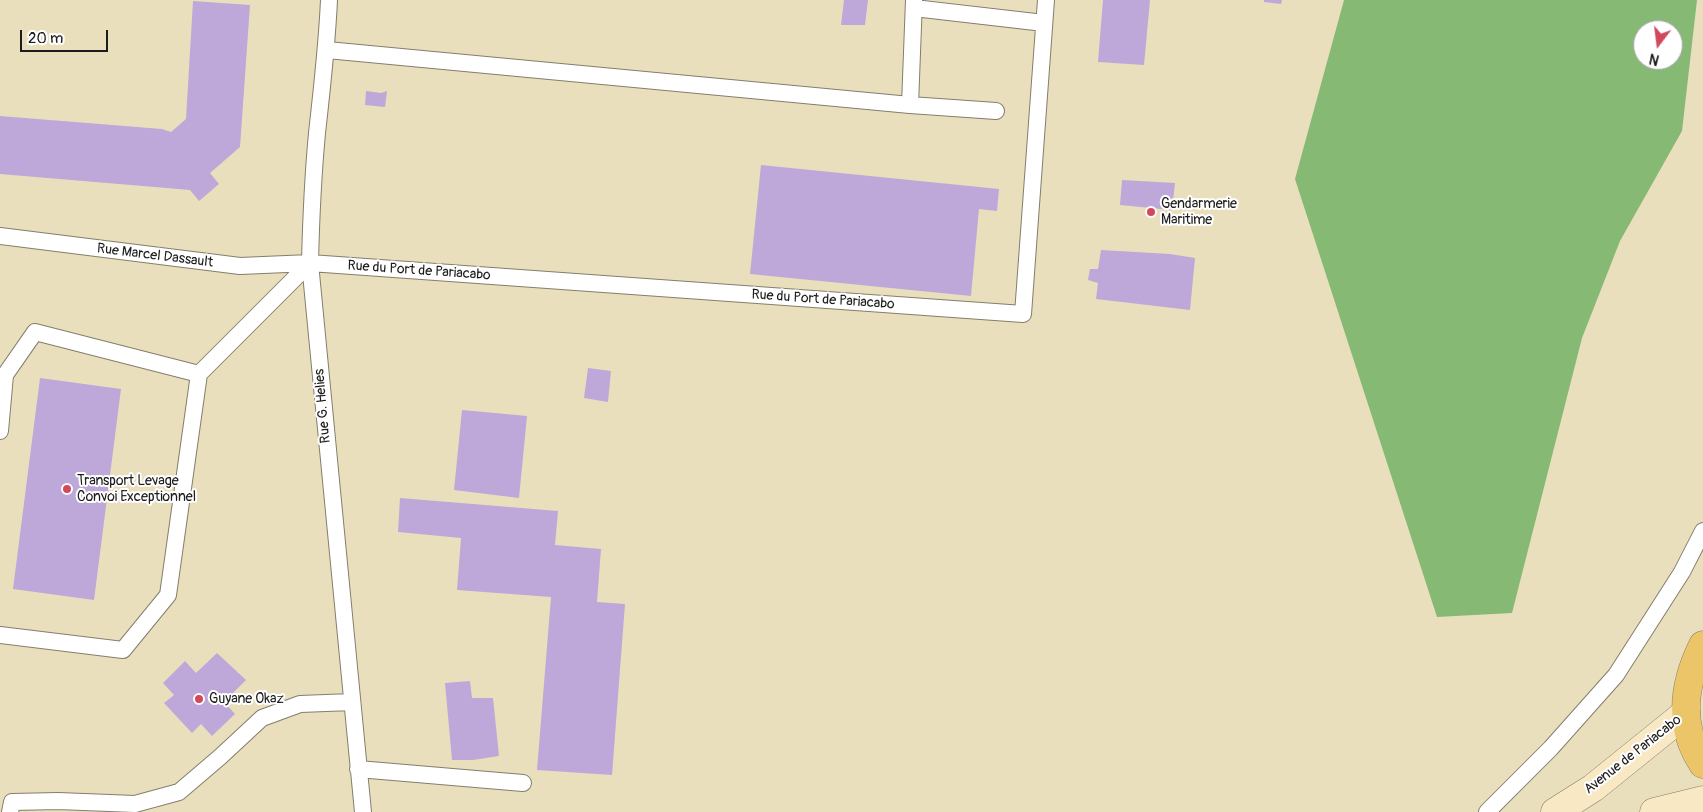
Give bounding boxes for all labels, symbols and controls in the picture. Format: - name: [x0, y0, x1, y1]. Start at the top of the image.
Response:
- scale bar: [22, 20, 110, 52]
- north arrow: [1633, 20, 1683, 70]
- text: 20 m: [28, 29, 63, 48]
- text: N: [1647, 50, 1661, 68]
- place label: Gendarmerie Maritime: [1161, 196, 1237, 228]
- marker: Gendarmerie Maritime: [1145, 206, 1157, 218]
- street label: Rue Marcel Dassault: [96, 241, 214, 271]
- street label: Rue du Port de Pariacabo: [347, 258, 491, 284]
- street label: Rue du Port de Pariacabo: [751, 287, 895, 313]
- street label: Rue G. Helies: [311, 368, 335, 444]
- place label: Transport Levage Convoi Exceptionnel: [77, 473, 196, 506]
- marker: Transport Levage Convoi Exceptionnel: [61, 483, 73, 495]
- place label: Guyane Okaz: [209, 691, 284, 707]
- marker: Guyane Okaz: [193, 693, 205, 705]
- street label: Avenue de Pariacabo: [1581, 712, 1685, 798]

